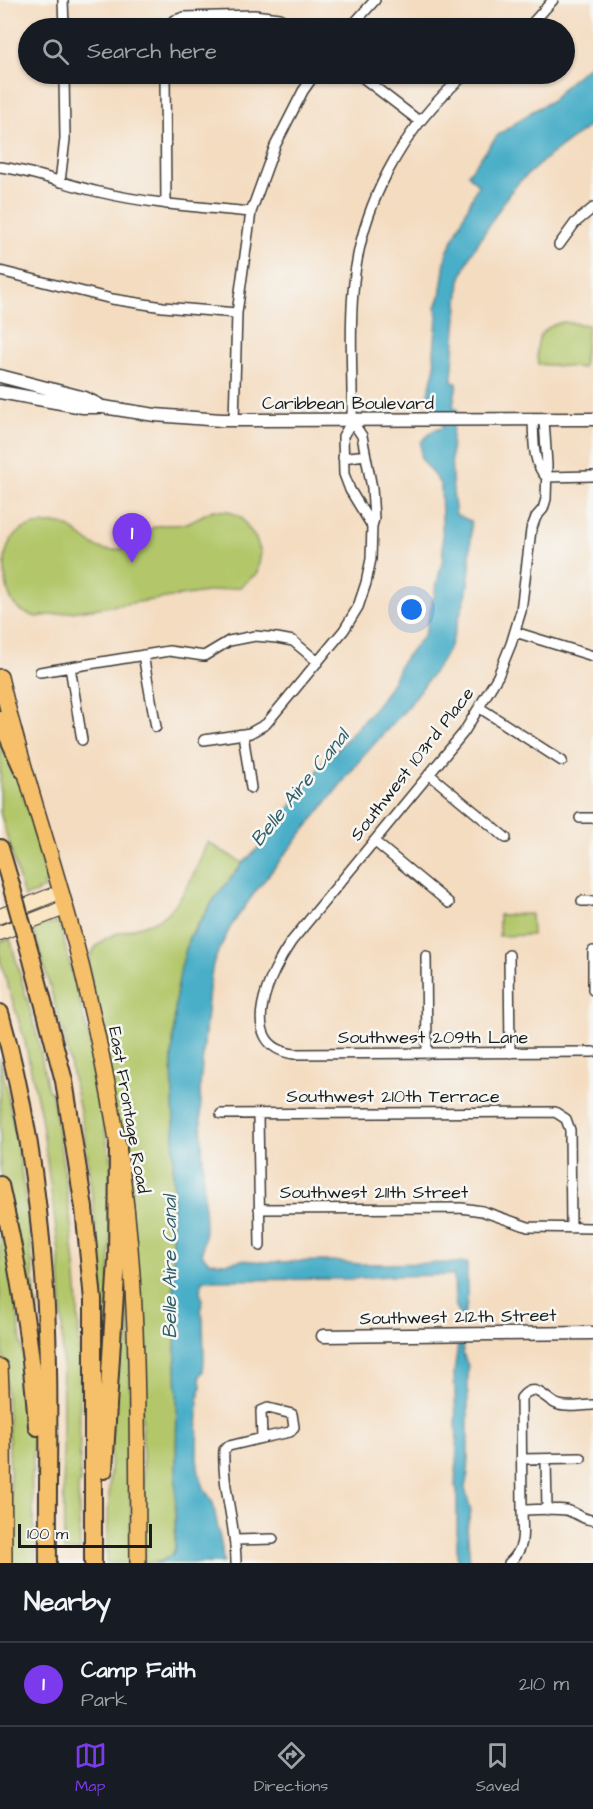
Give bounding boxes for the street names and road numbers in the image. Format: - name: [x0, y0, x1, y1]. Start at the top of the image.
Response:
- street label: Caribbean Boulevard: [262, 391, 434, 416]
- street label: Southwest 103rd Place: [344, 682, 480, 846]
- street label: East Frontage Road: [101, 1025, 156, 1195]
- street label: Southwest 209th Lane: [338, 1025, 529, 1050]
- street label: Southwest 210th Terrace: [286, 1084, 500, 1109]
- street label: Southwest 211th Street: [280, 1180, 469, 1205]
- street label: Southwest 212th Street: [359, 1303, 557, 1331]

